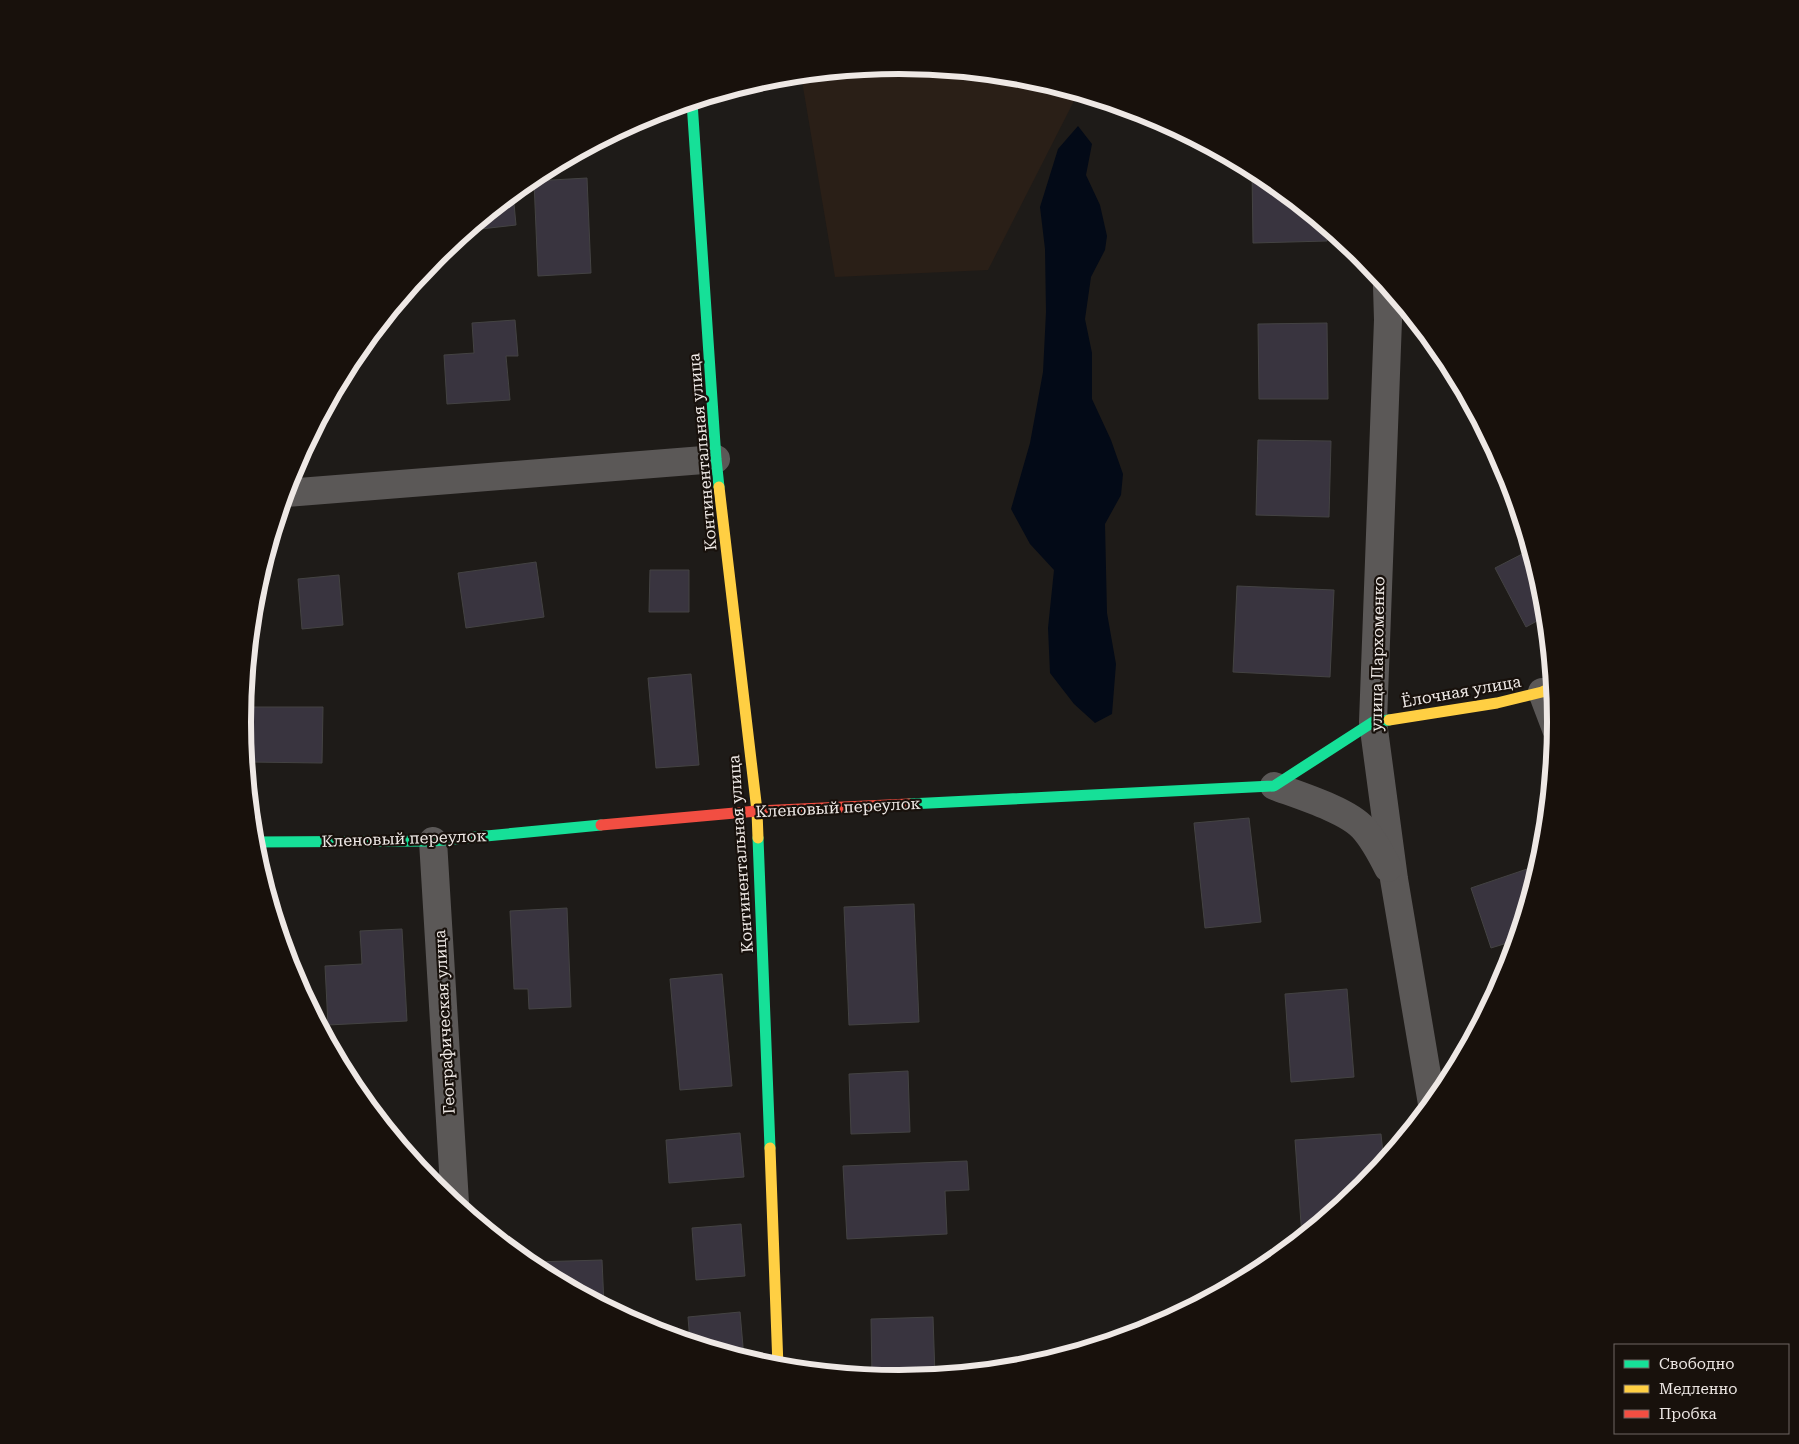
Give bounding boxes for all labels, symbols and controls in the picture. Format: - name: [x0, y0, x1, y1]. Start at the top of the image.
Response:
- street label: Континентальная улица: [684, 352, 721, 552]
- street label: улица Пархоменко: [1367, 576, 1388, 732]
- street label: Ёлочная улица: [1400, 672, 1523, 711]
- street label: Континентальная улица: [724, 754, 757, 954]
- street label: Кленовый переулок: [755, 794, 921, 821]
- street label: Кленовый переулок: [321, 826, 487, 851]
- street label: Географическая улица: [430, 929, 459, 1115]
- legend: [1614, 1344, 1789, 1434]
- text: Свободно: [1659, 1355, 1734, 1373]
- text: Медленно: [1659, 1380, 1738, 1398]
- text: Пробка: [1659, 1405, 1717, 1423]

